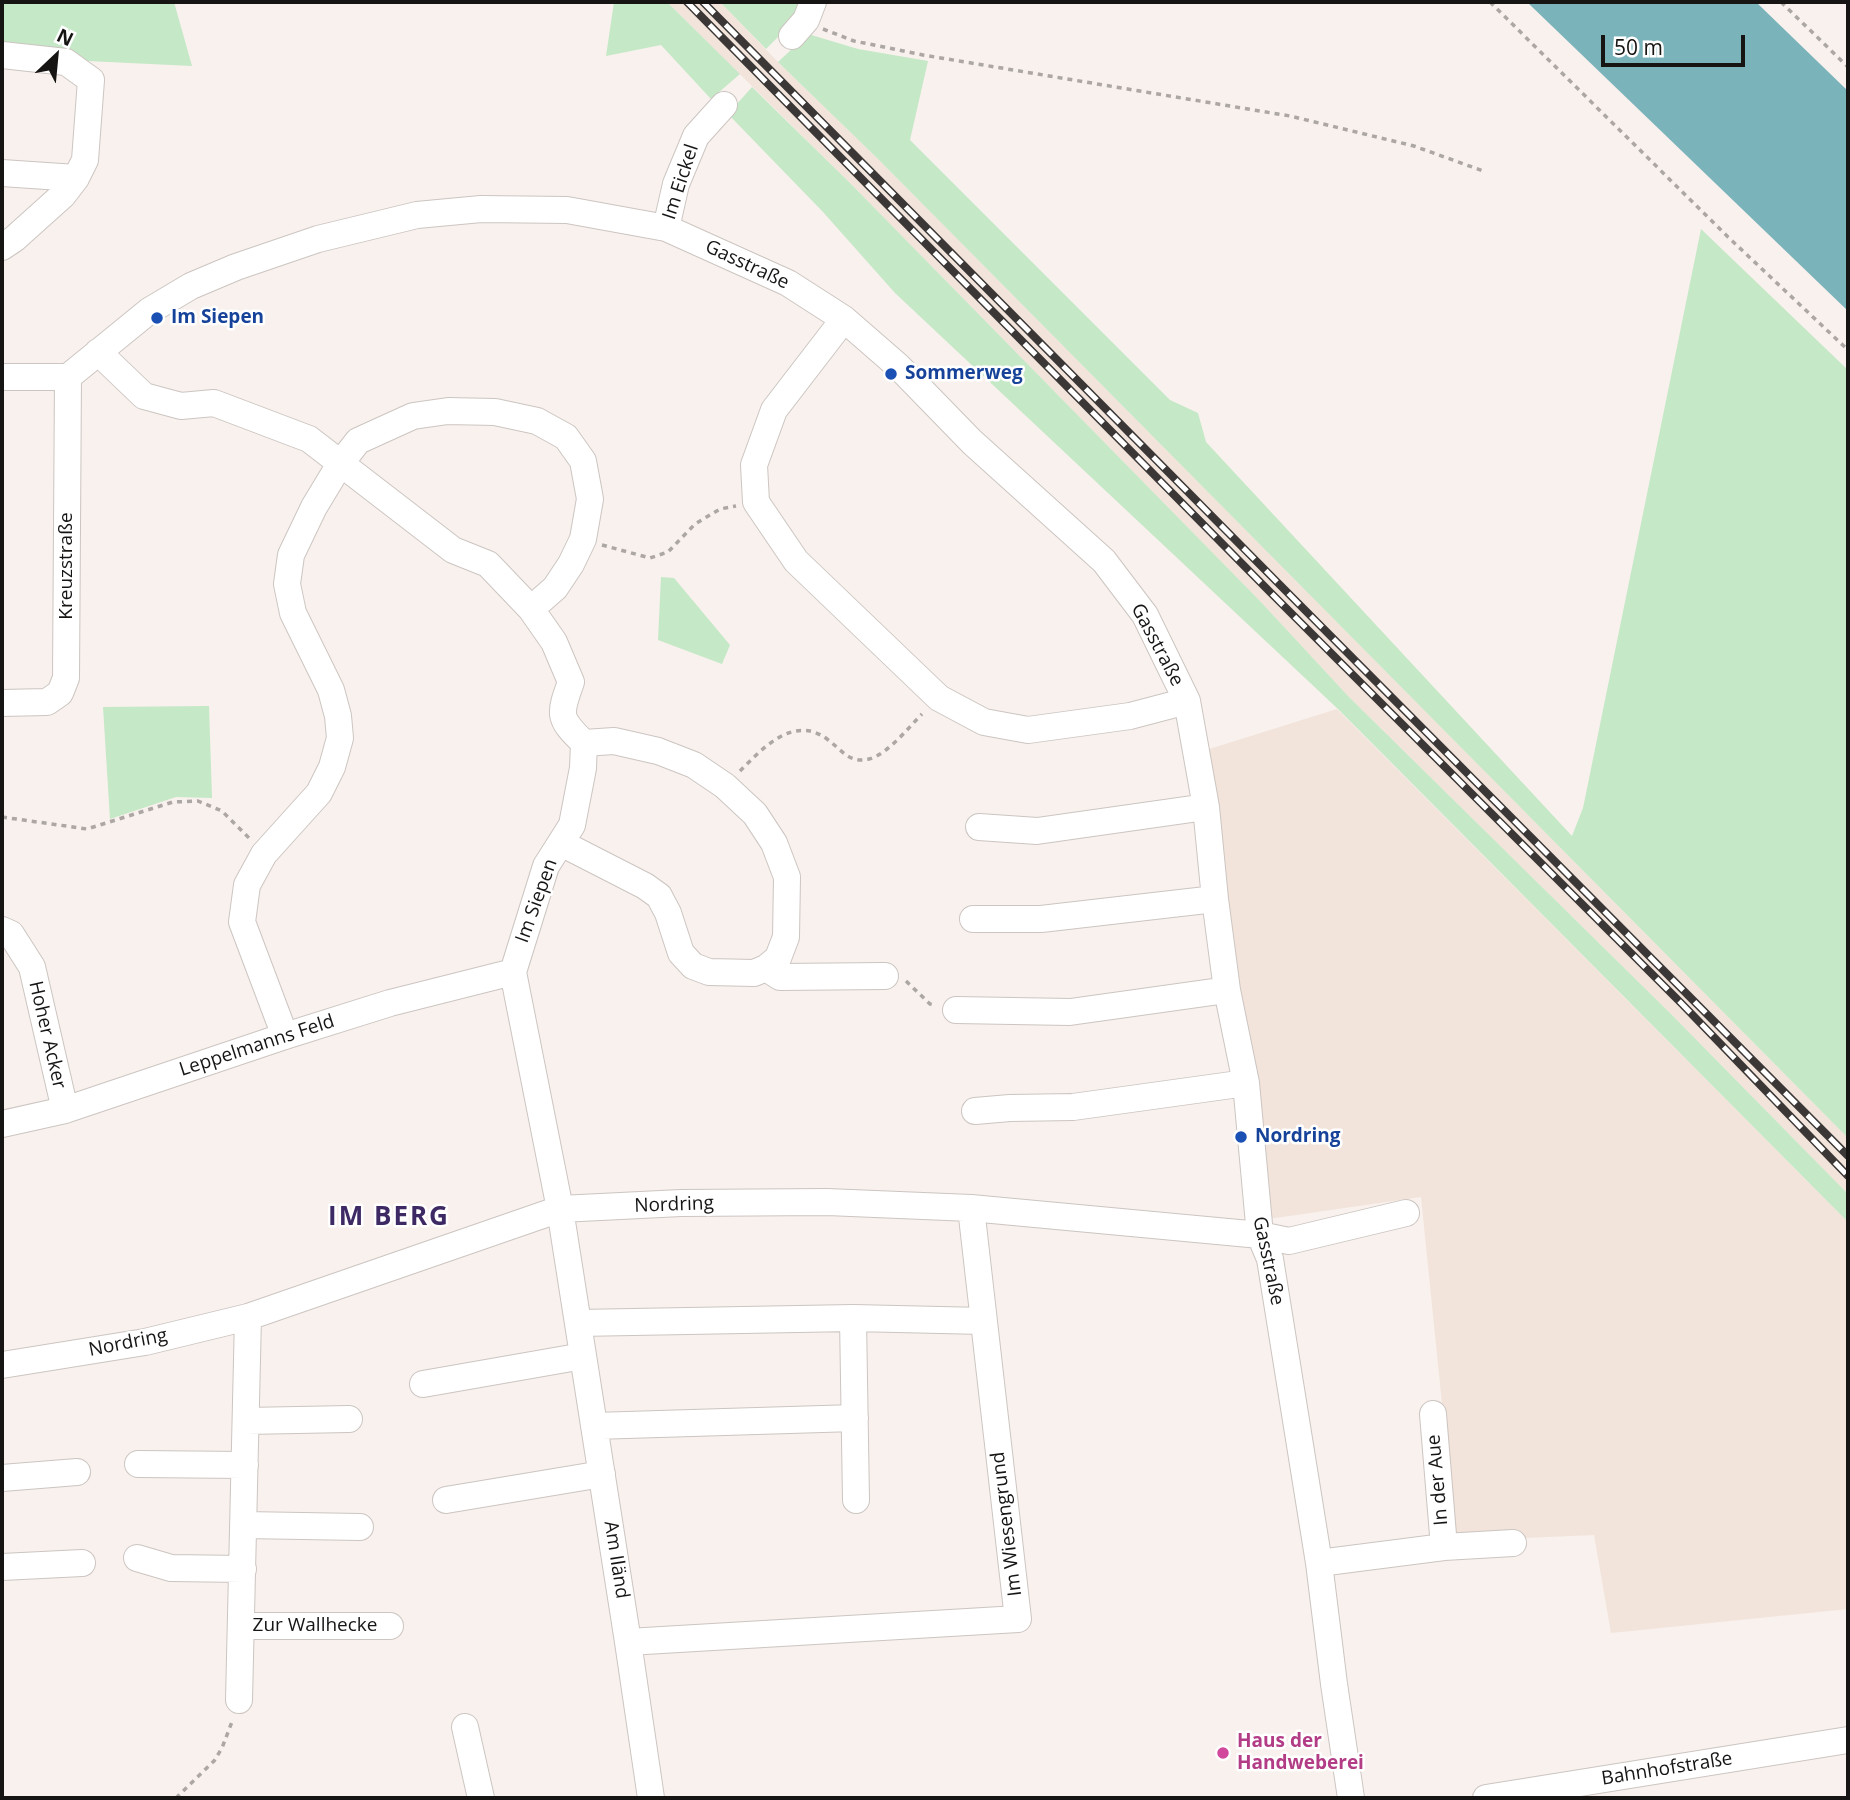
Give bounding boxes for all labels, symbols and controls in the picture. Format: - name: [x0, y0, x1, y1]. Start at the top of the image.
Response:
- north arrow: [21, 21, 91, 91]
- scale bar: [1605, 21, 1748, 65]
- text: N: [53, 22, 78, 52]
- text: 50 m: [1614, 33, 1663, 61]
- street label: Im Eickel: [658, 142, 704, 222]
- street label: Gasstraße: [701, 236, 793, 294]
- place label: Im Siepen: [171, 307, 264, 329]
- marker: Im Siepen: [149, 310, 165, 326]
- place label: Sommerweg: [905, 363, 1023, 385]
- marker: Sommerweg: [883, 366, 899, 382]
- street label: Kreuzstraße: [56, 512, 78, 620]
- street label: Gasstraße: [1126, 600, 1188, 690]
- street label: Im Siepen: [511, 856, 563, 946]
- street label: Hoher Acker: [24, 979, 70, 1091]
- street label: Leppelmanns Feld: [177, 1010, 337, 1082]
- place label: Nordring: [1255, 1126, 1341, 1148]
- marker: Nordring: [1233, 1129, 1249, 1145]
- street label: Nordring: [634, 1192, 714, 1218]
- district label: IM BERG: [329, 1202, 449, 1234]
- street label: Gasstraße: [1247, 1215, 1289, 1307]
- street label: Nordring: [87, 1324, 169, 1362]
- street label: In der Aue: [1423, 1434, 1453, 1526]
- street label: Im Wiesengrund: [987, 1451, 1027, 1597]
- street label: Am Iländ: [599, 1519, 633, 1601]
- street label: Zur Wallhecke: [253, 1615, 377, 1637]
- place label: Haus der Handweberei: [1237, 1731, 1364, 1775]
- marker: Haus der Handweberei: [1215, 1745, 1231, 1761]
- street label: Bahnhofstraße: [1600, 1747, 1734, 1791]

